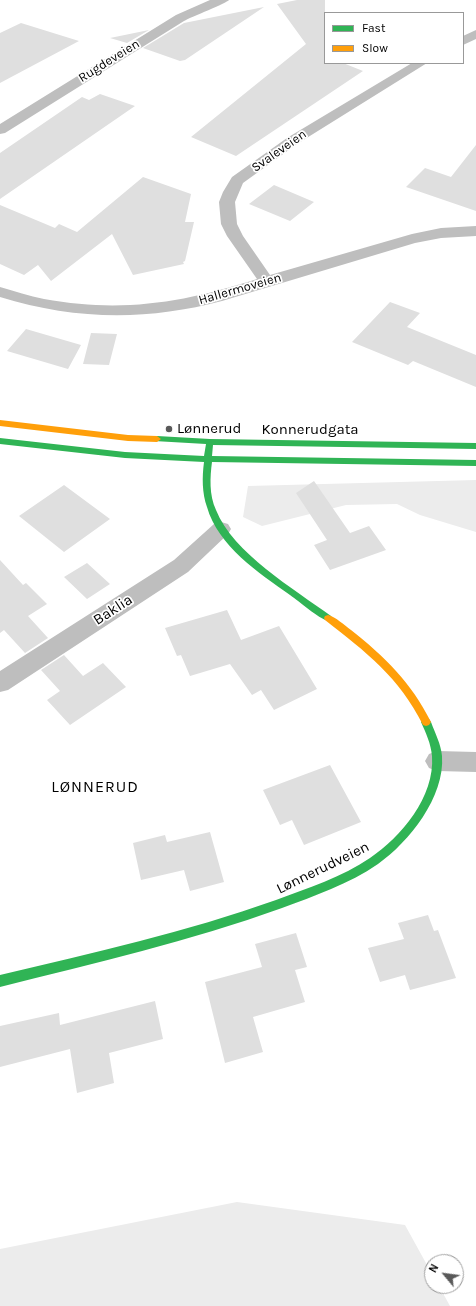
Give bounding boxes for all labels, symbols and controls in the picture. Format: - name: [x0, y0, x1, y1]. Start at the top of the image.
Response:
- legend: [324, 12, 464, 64]
- text: Fast: [362, 21, 385, 35]
- street label: Rugdeveien: [76, 36, 142, 86]
- text: Slow: [362, 41, 388, 55]
- street label: Svaleveien: [249, 126, 309, 176]
- street label: Hallermoveien: [197, 270, 283, 308]
- place label: Lønnerud: [177, 420, 241, 438]
- street label: Konnerudgata: [261, 421, 359, 439]
- marker: Lønnerud: [164, 424, 174, 434]
- street label: Baklia: [90, 591, 136, 629]
- district label: LØNNERUD: [51, 777, 139, 797]
- street label: Lønnerudveien: [274, 838, 372, 898]
- north arrow: [424, 1254, 464, 1294]
- text: N: [426, 1262, 442, 1275]

